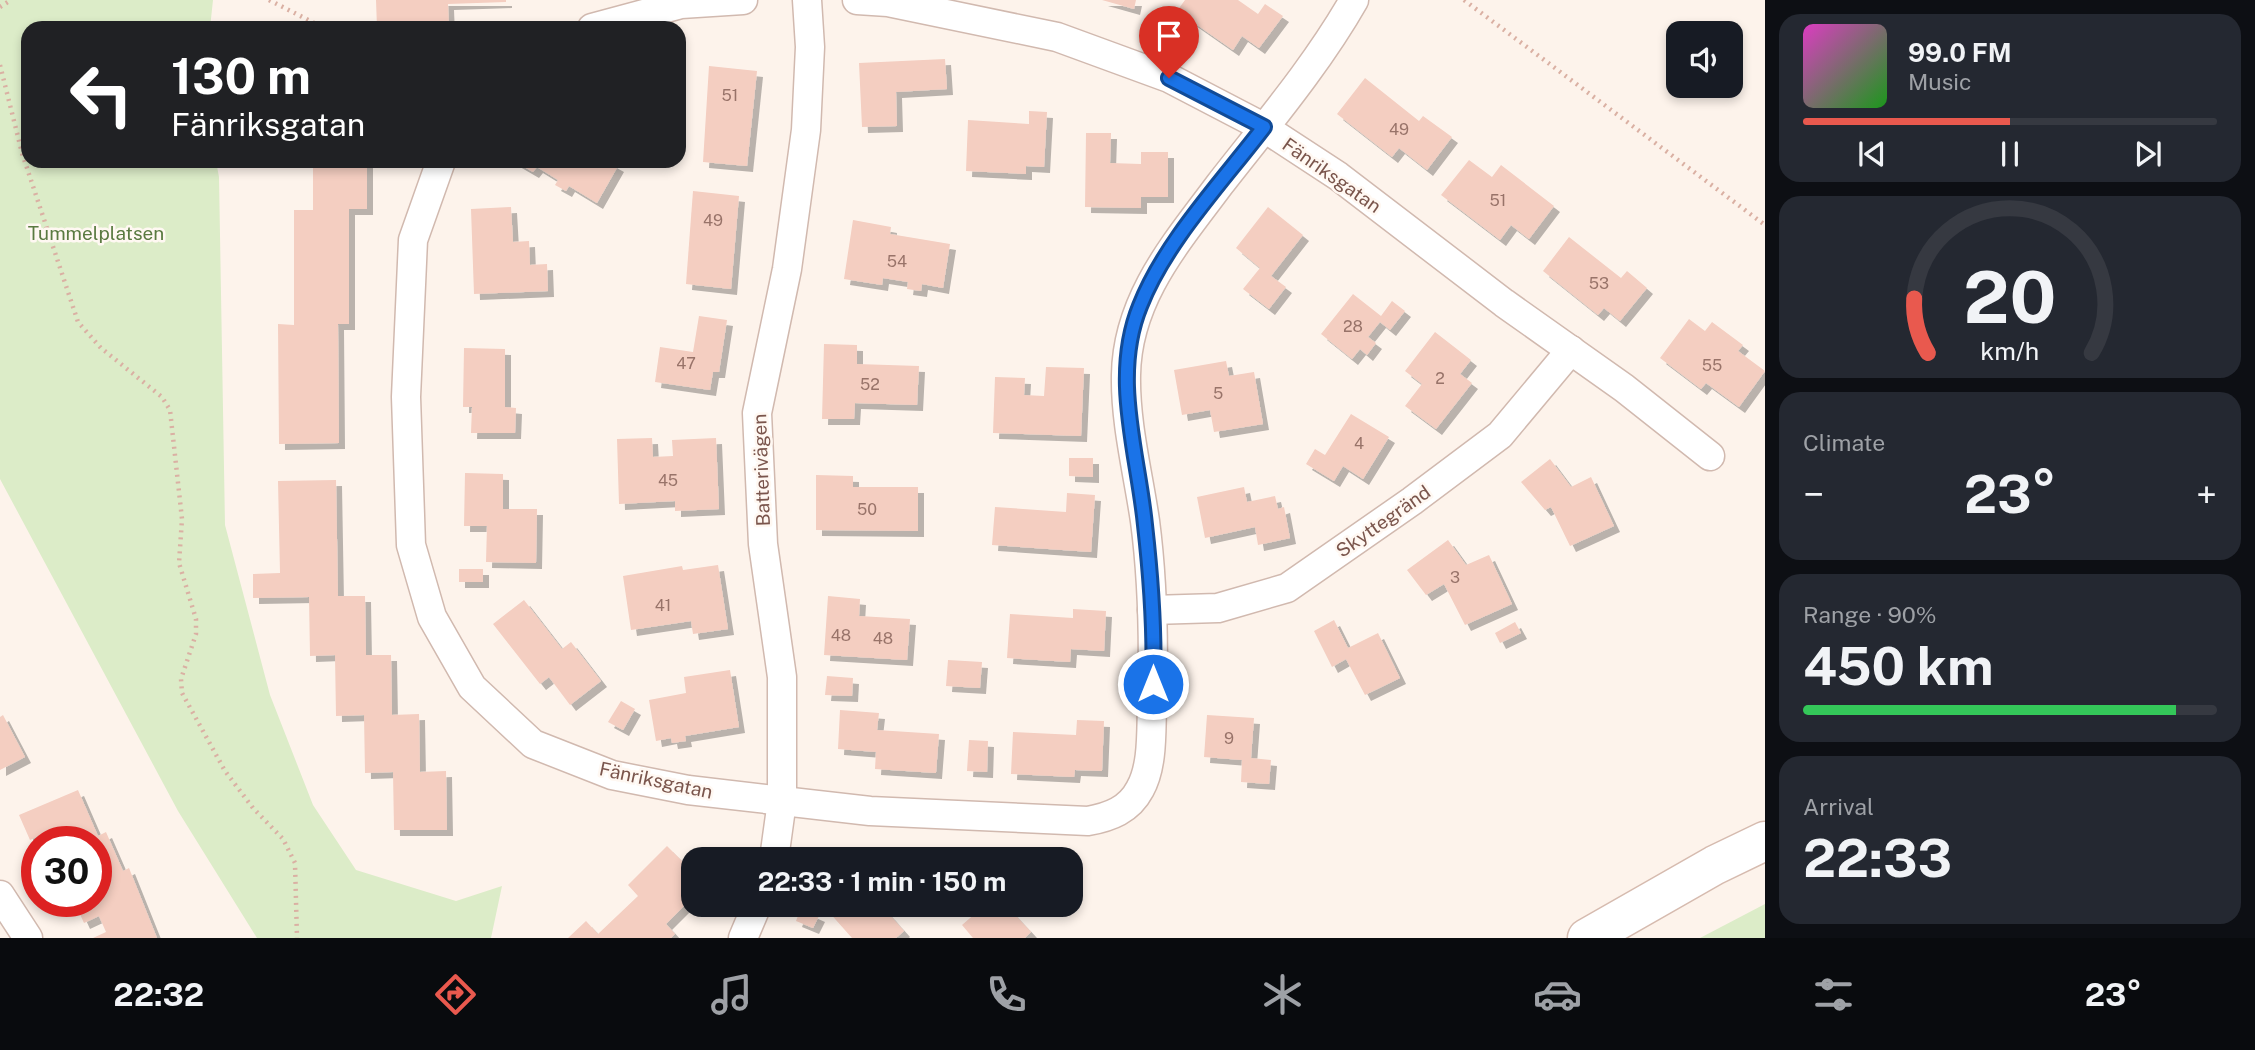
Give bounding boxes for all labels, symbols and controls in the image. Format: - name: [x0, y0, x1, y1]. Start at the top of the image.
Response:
- pin: [1139, 6, 1199, 78]
- icon: arrive: [1150, 17, 1188, 55]
- map controls: [1666, 21, 1743, 98]
- button: sound: [1666, 21, 1743, 98]
- text: 99.0 FM: [1908, 37, 2012, 68]
- text: 130 m: [171, 47, 311, 105]
- icon: left: [56, 49, 147, 140]
- text: Music: [1908, 68, 1972, 95]
- house number: 51: [722, 86, 738, 105]
- text: Fänriksgatan: [171, 106, 365, 143]
- house number: 49: [1389, 120, 1409, 139]
- street label: Fänriksgatan: [1278, 133, 1386, 217]
- icon: previous: [1853, 135, 1891, 173]
- icon: pause: [1991, 135, 2029, 173]
- icon: next: [2129, 135, 2167, 173]
- house number: 51: [1490, 191, 1506, 210]
- house number: 49: [703, 211, 723, 230]
- park label: Tummelplatsen: [28, 222, 164, 244]
- house number: 54: [887, 252, 907, 271]
- text: 20: [1963, 254, 2057, 339]
- house number: 53: [1589, 274, 1609, 293]
- house number: 28: [1343, 317, 1363, 336]
- text: km/h: [1981, 336, 2039, 366]
- house number: 47: [676, 354, 696, 373]
- house number: 55: [1702, 356, 1722, 375]
- house number: 2: [1435, 369, 1445, 388]
- house number: 52: [860, 375, 880, 394]
- house number: 5: [1213, 384, 1223, 403]
- street label: Batterivägen: [748, 413, 774, 527]
- text: Climate: [1803, 429, 1885, 456]
- house number: 4: [1354, 434, 1364, 453]
- text: 23°: [1964, 464, 2056, 525]
- house number: 45: [658, 471, 678, 490]
- text: −: [1803, 472, 1824, 517]
- text: +: [2196, 472, 2217, 517]
- street label: Skyttegränd: [1332, 480, 1434, 562]
- house number: 50: [857, 500, 877, 519]
- house number: 3: [1450, 568, 1460, 587]
- house number: 41: [655, 596, 671, 615]
- text: Range · 90%: [1803, 601, 1937, 628]
- house number: 48: [831, 626, 851, 645]
- house number: 48: [873, 629, 893, 648]
- text: 450 km: [1803, 636, 1994, 697]
- position arrow: [1116, 647, 1190, 721]
- house number: 9: [1224, 729, 1234, 748]
- street label: Fänriksgatan: [597, 757, 715, 803]
- text: Arrival: [1803, 793, 1874, 820]
- speed limit sign: 30: [21, 826, 112, 917]
- text: 22:33: [1803, 828, 1952, 889]
- text: 22:33 · 1 min · 150 m: [758, 866, 1006, 897]
- icon: directions: [431, 970, 480, 1019]
- icon: music: [707, 970, 756, 1019]
- icon: phone: [982, 970, 1031, 1019]
- icon: climate: [1258, 970, 1307, 1019]
- icon: car: [1533, 970, 1582, 1019]
- icon: filters: [1809, 970, 1858, 1019]
- text: 22:32: [113, 976, 204, 1013]
- text: 23°: [2085, 976, 2142, 1013]

